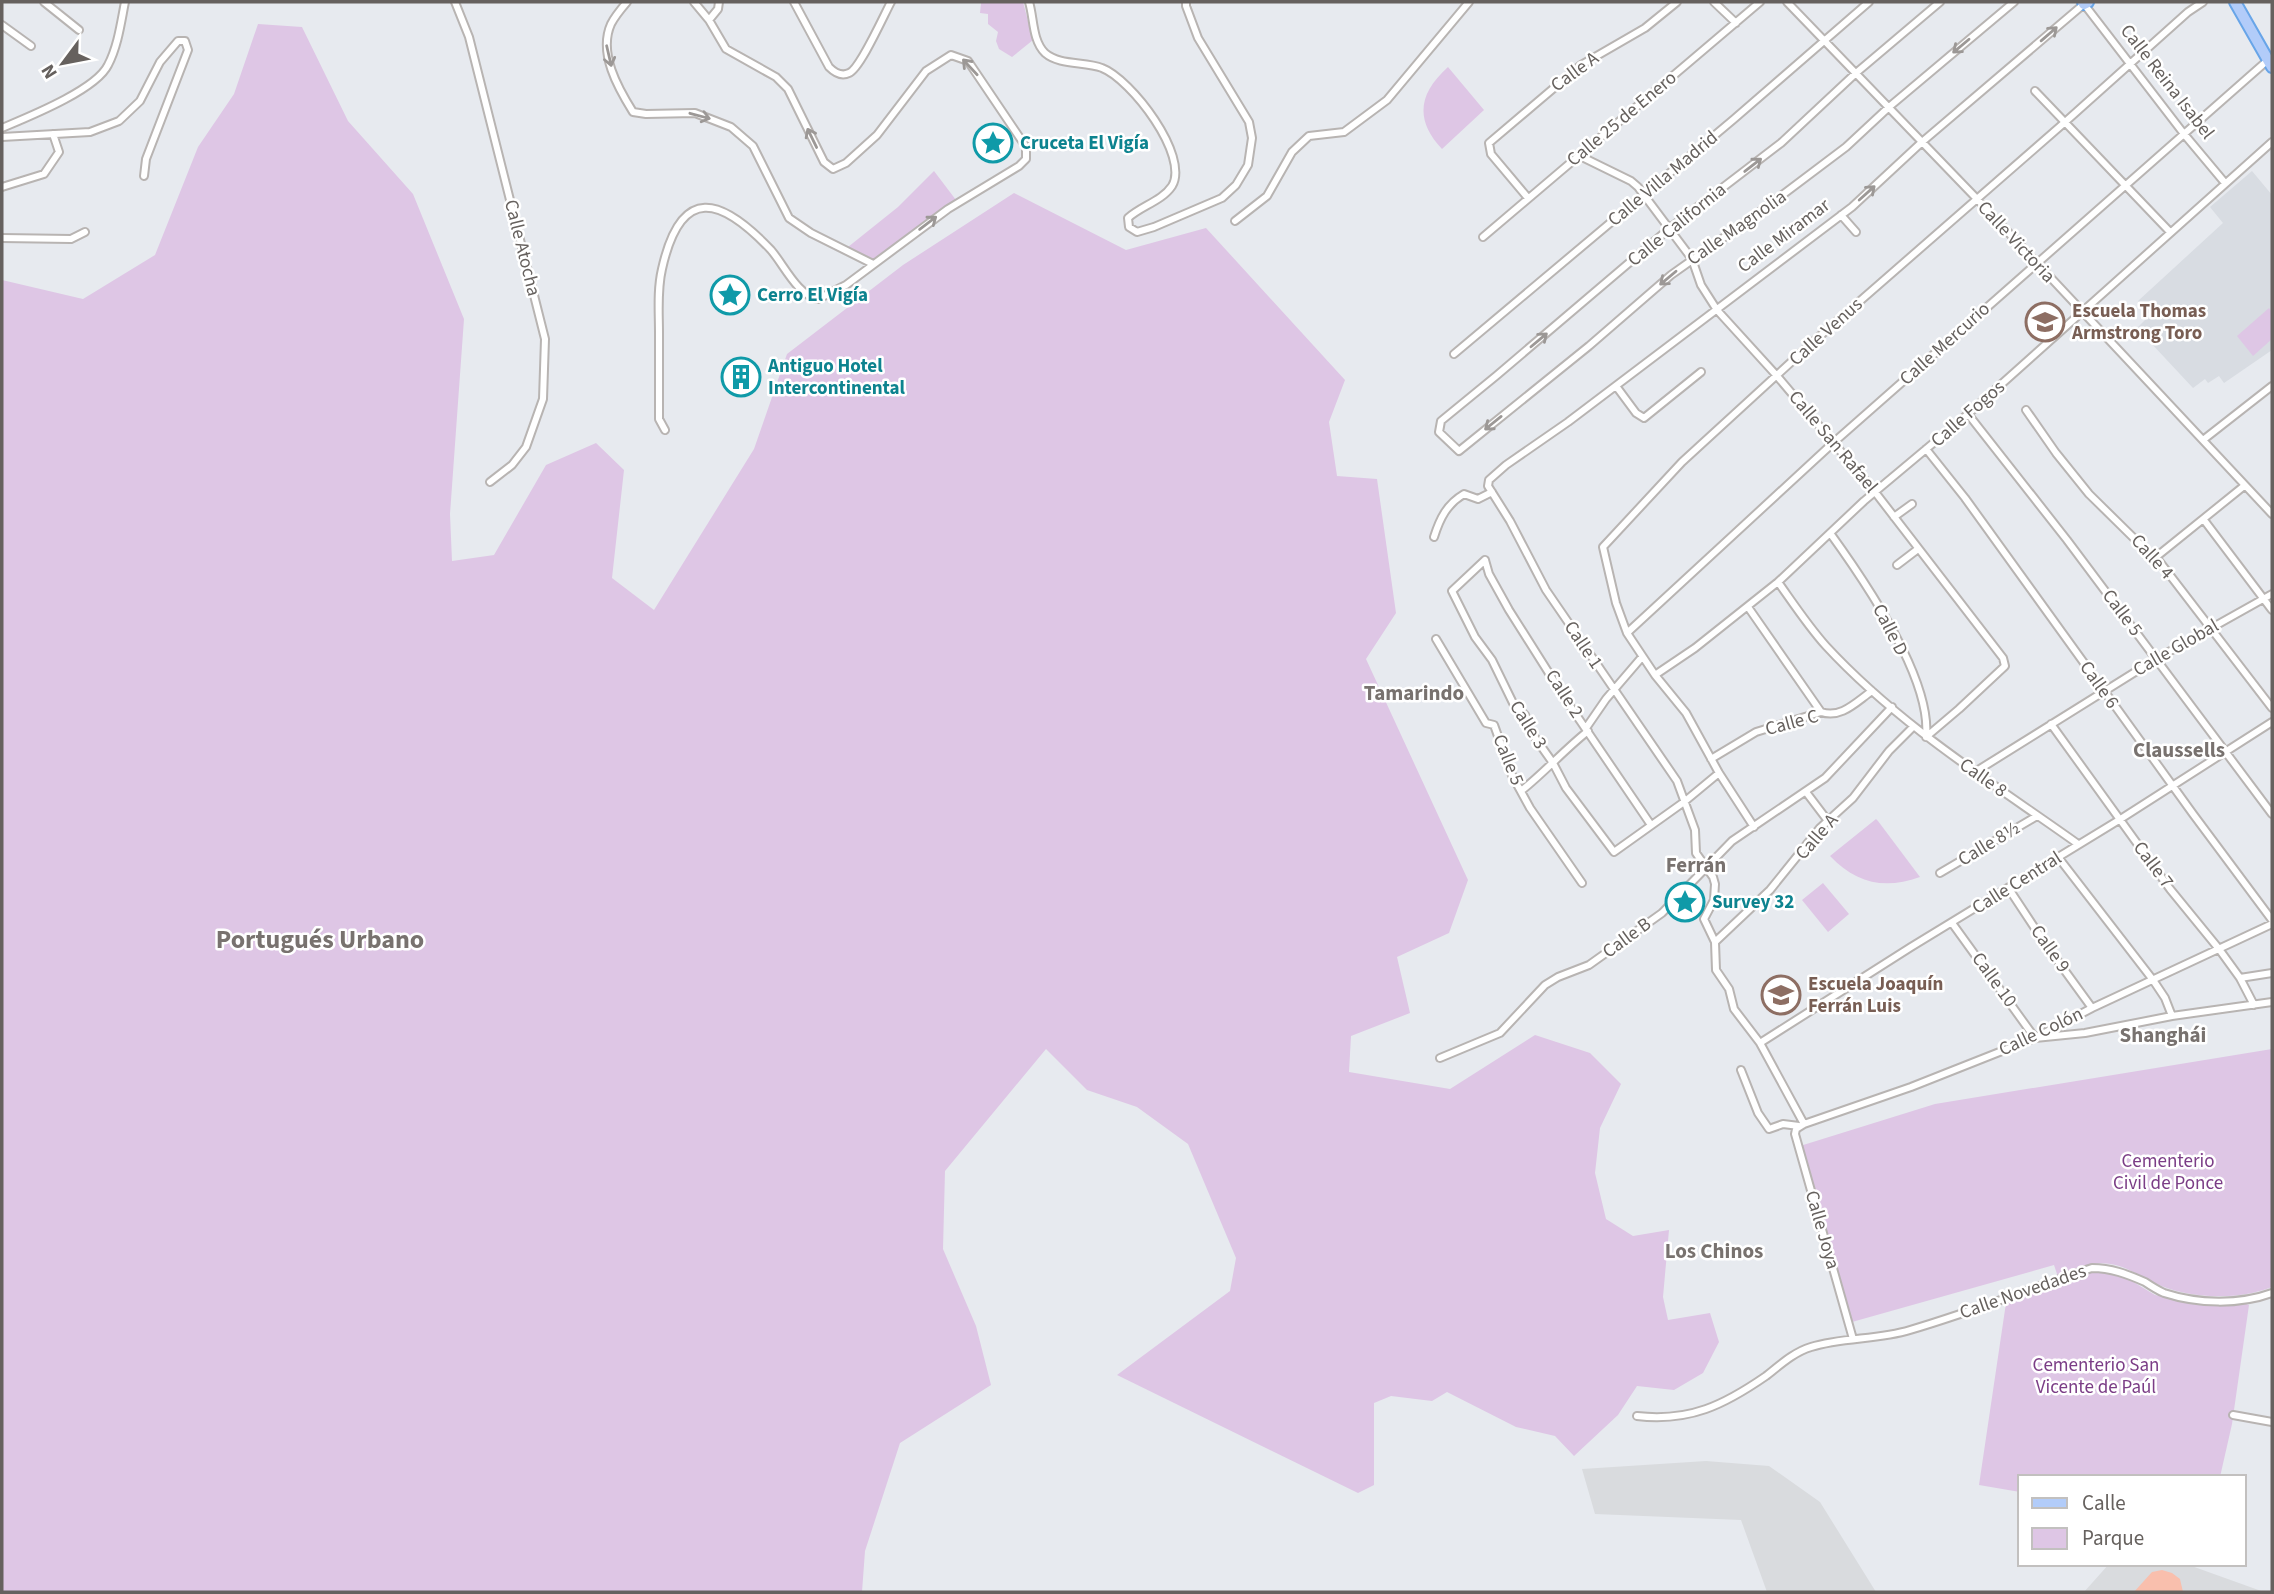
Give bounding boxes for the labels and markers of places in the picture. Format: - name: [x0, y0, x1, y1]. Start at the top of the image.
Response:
- place icon: Cruceta El Vigía: [972, 122, 1014, 164]
- place label: Cruceta El Vigía: [1020, 130, 1149, 157]
- place icon: Cerro El Vigía: [709, 274, 751, 316]
- place label: Cerro El Vigía: [757, 282, 868, 309]
- place label: Escuela Thomas Armstrong Toro: [2071, 298, 2206, 347]
- school or university icon: Escuela Thomas Armstrong Toro: [2024, 301, 2066, 343]
- place label: Antiguo Hotel Intercontinental: [767, 353, 906, 402]
- building icon: Antiguo Hotel Intercontinental: [720, 356, 762, 398]
- place icon: Survey 32: [1664, 881, 1706, 923]
- place label: Survey 32: [1712, 889, 1794, 916]
- place label: Escuela Joaquín Ferrán Luis: [1808, 971, 1943, 1020]
- school or university icon: Escuela Joaquín Ferrán Luis: [1760, 974, 1802, 1016]

